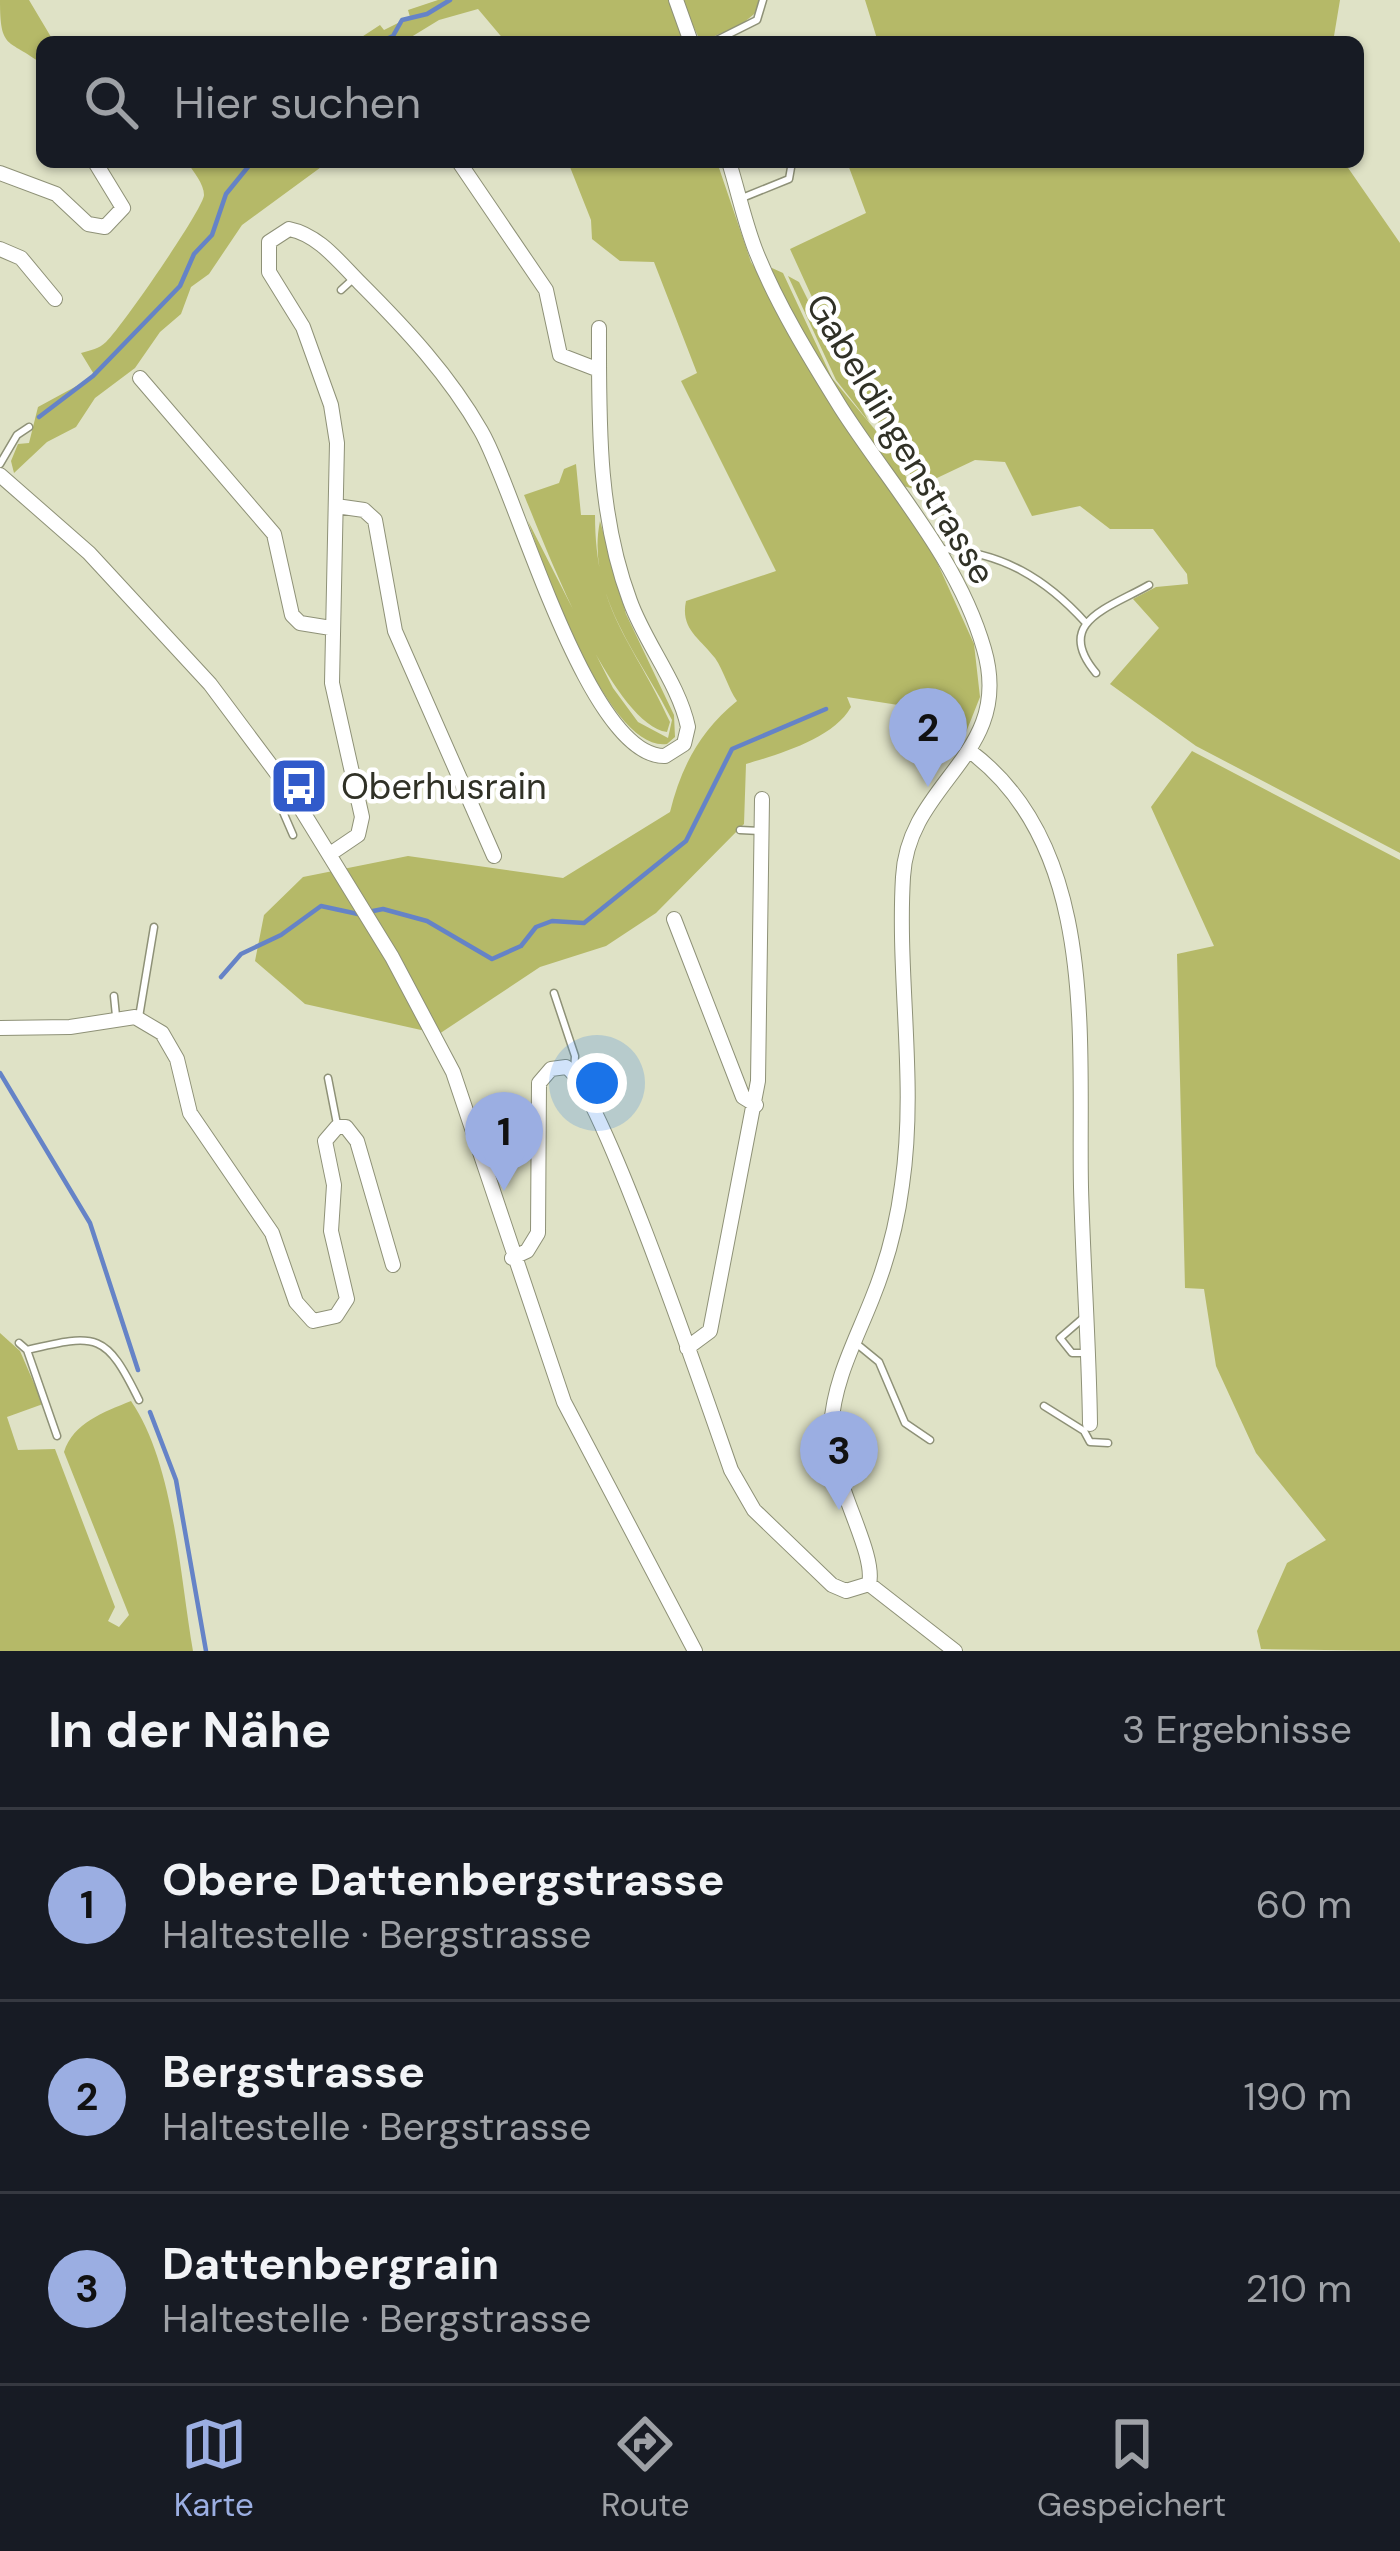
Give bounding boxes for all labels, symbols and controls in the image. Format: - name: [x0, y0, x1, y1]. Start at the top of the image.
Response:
- search box: [36, 36, 1364, 168]
- icon: search: [78, 69, 144, 135]
- text: Hier suchen: [174, 73, 421, 132]
- street label: Gabeldingenstrasse: [796, 285, 1006, 593]
- pin: 2: [889, 688, 967, 787]
- bus stop icon: Oberhusrain: [268, 755, 330, 817]
- place label: Oberhusrain: [341, 763, 547, 810]
- your location: [567, 1053, 627, 1113]
- pin: 1: [465, 1092, 543, 1191]
- pin: 3: [800, 1411, 878, 1510]
- text: In der Nähe: [48, 1696, 332, 1763]
- text: 3 Ergebnisse: [1122, 1704, 1352, 1755]
- text: Obere Dattenbergstrasse: [162, 1850, 724, 1909]
- text: 1: [80, 1879, 94, 1930]
- text: 60 m: [1256, 1879, 1352, 1930]
- text: Haltestelle · Bergstrasse: [162, 1909, 591, 1960]
- text: Bergstrasse: [162, 2042, 425, 2101]
- text: 2: [76, 2071, 98, 2122]
- text: 190 m: [1244, 2071, 1352, 2122]
- text: Haltestelle · Bergstrasse: [162, 2101, 591, 2152]
- text: Dattenbergrain: [162, 2234, 499, 2293]
- text: 3: [75, 2263, 99, 2314]
- text: 210 m: [1246, 2263, 1352, 2314]
- text: Haltestelle · Bergstrasse: [162, 2293, 591, 2344]
- tab: Karte: [174, 2411, 254, 2526]
- tab: Route: [601, 2411, 689, 2526]
- tab: Gespeichert: [1037, 2411, 1226, 2526]

